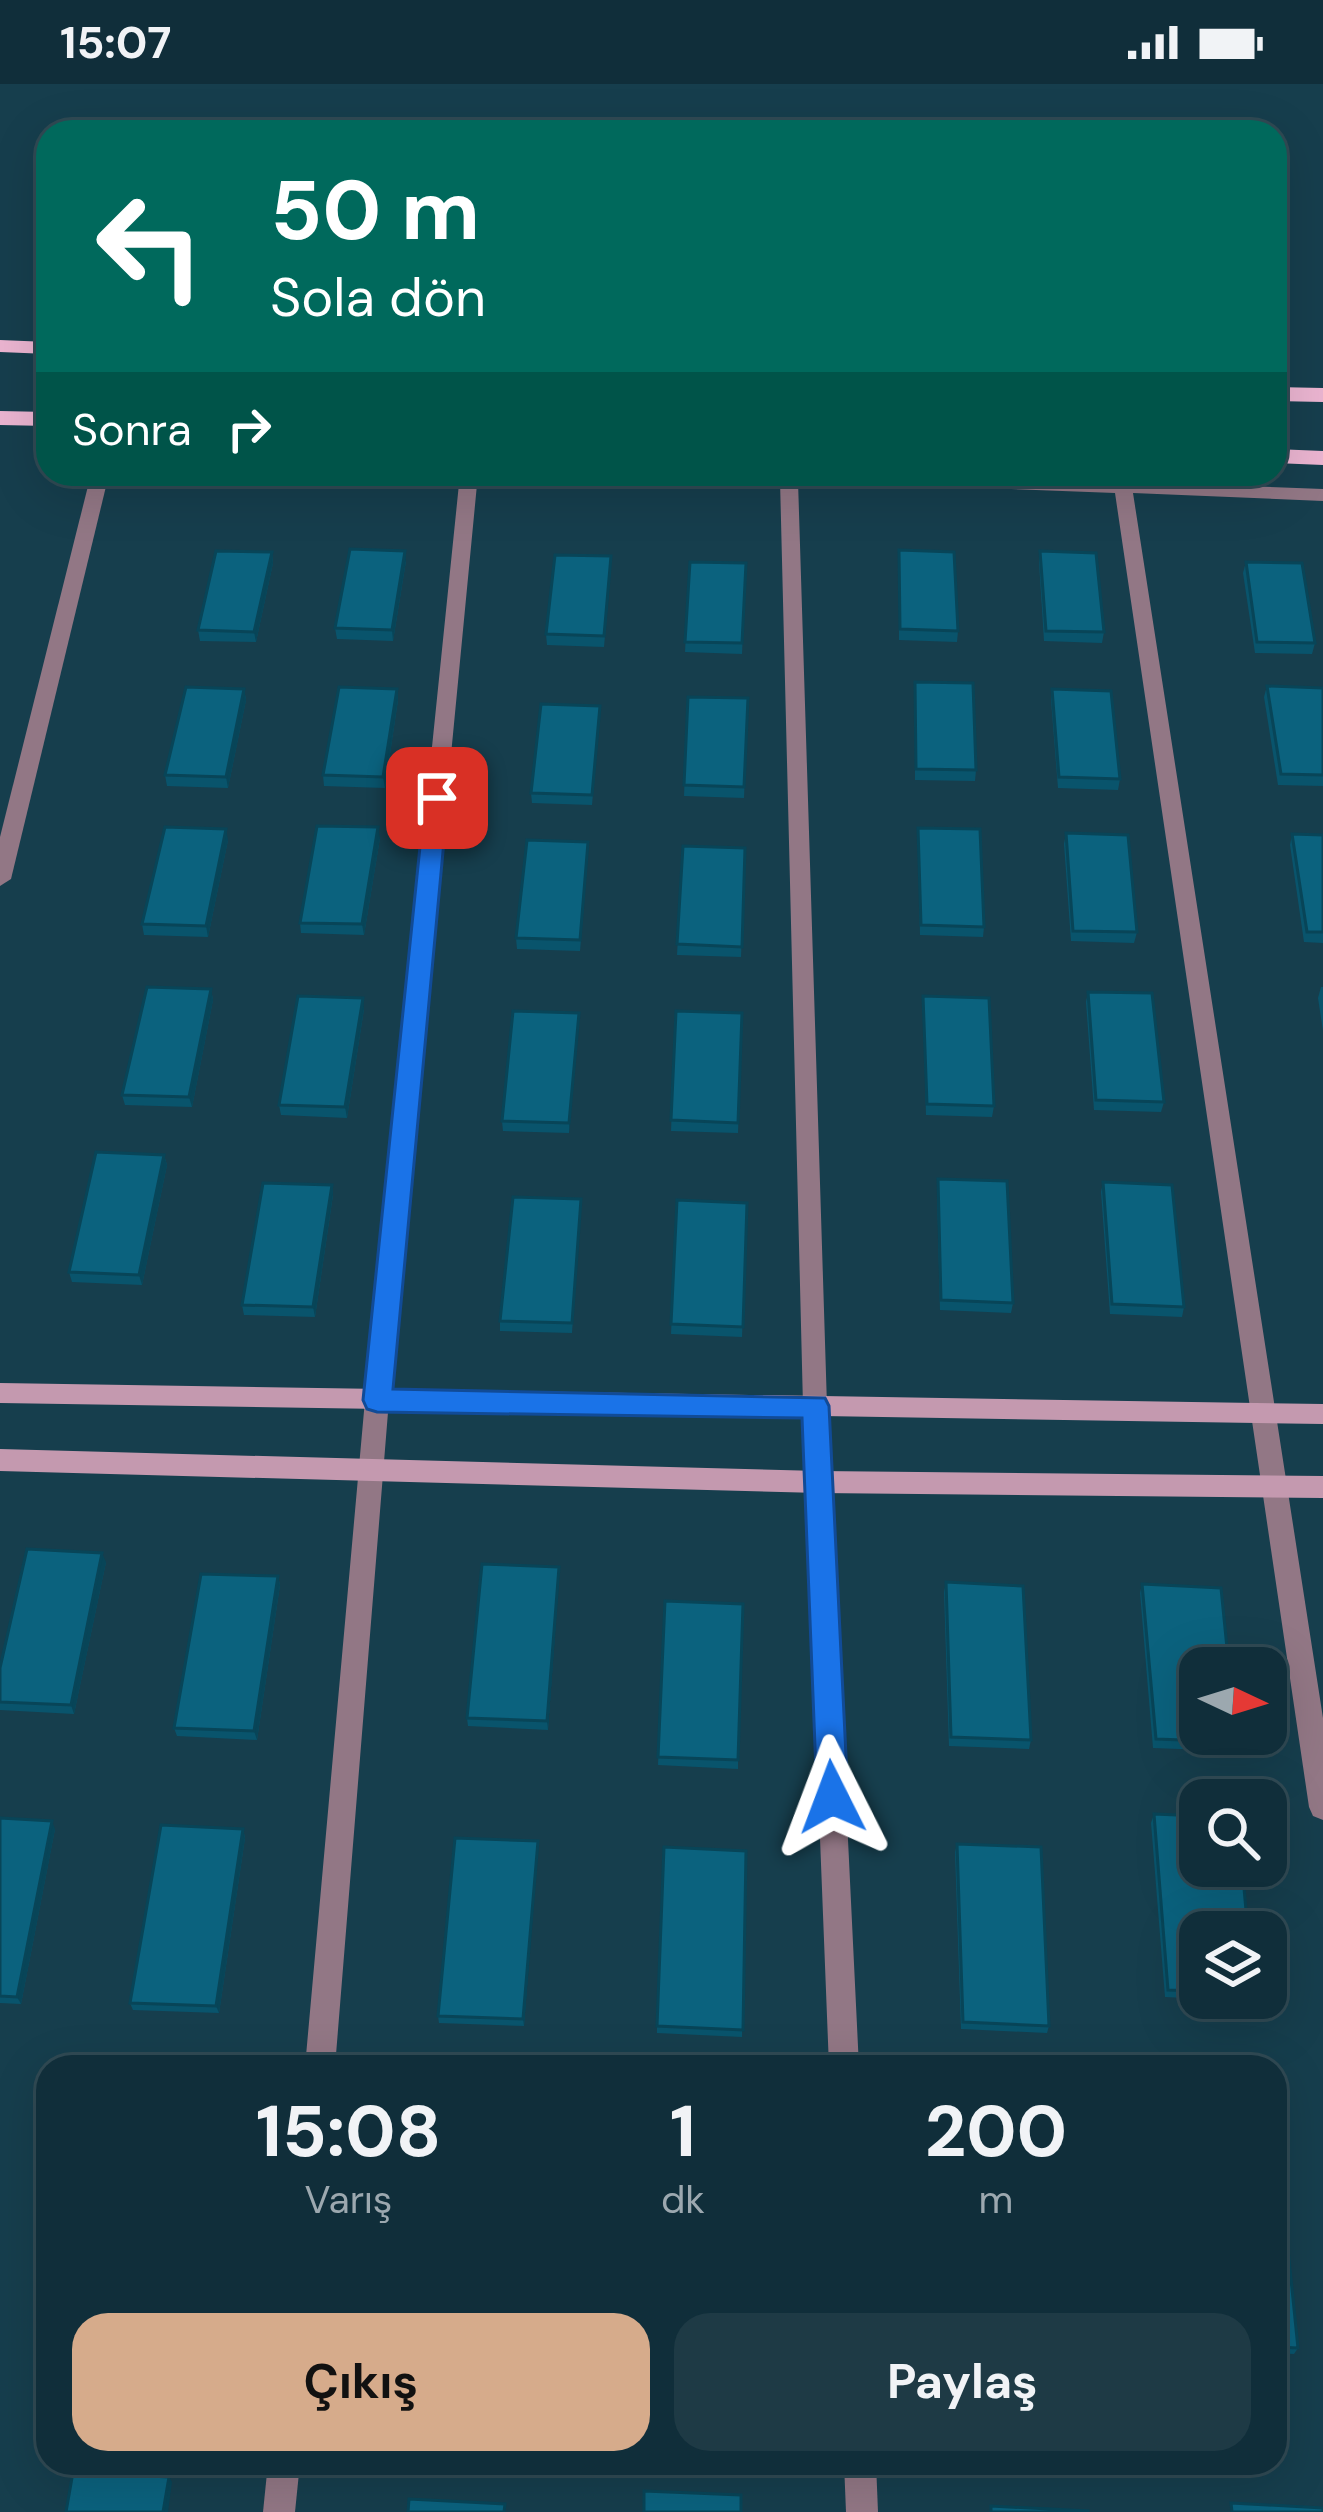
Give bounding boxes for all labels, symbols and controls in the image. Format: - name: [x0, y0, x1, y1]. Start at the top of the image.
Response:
- text: 15:07: [60, 13, 171, 72]
- text: 50 m: [270, 156, 480, 265]
- icon: left: [72, 168, 228, 324]
- text: Sola dön: [270, 262, 486, 333]
- icon: right: [216, 396, 282, 462]
- text: Sonra: [72, 400, 192, 459]
- pin: [386, 747, 488, 849]
- icon: arrive: [404, 765, 470, 831]
- north arrow: [1179, 1647, 1287, 1755]
- map controls: [1179, 1647, 1287, 2019]
- position arrow: [769, 1734, 895, 1860]
- button: search: [1179, 1779, 1287, 1887]
- button: layers: [1179, 1911, 1287, 2019]
- text: 15:08: [256, 2085, 441, 2178]
- text: 1: [670, 2085, 696, 2178]
- text: 200: [925, 2085, 1067, 2178]
- text: Varış: [305, 2174, 392, 2225]
- text: dk: [661, 2174, 705, 2225]
- text: m: [979, 2174, 1013, 2225]
- button: Çıkış: [72, 2313, 650, 2451]
- button: Paylaş: [674, 2313, 1251, 2451]

